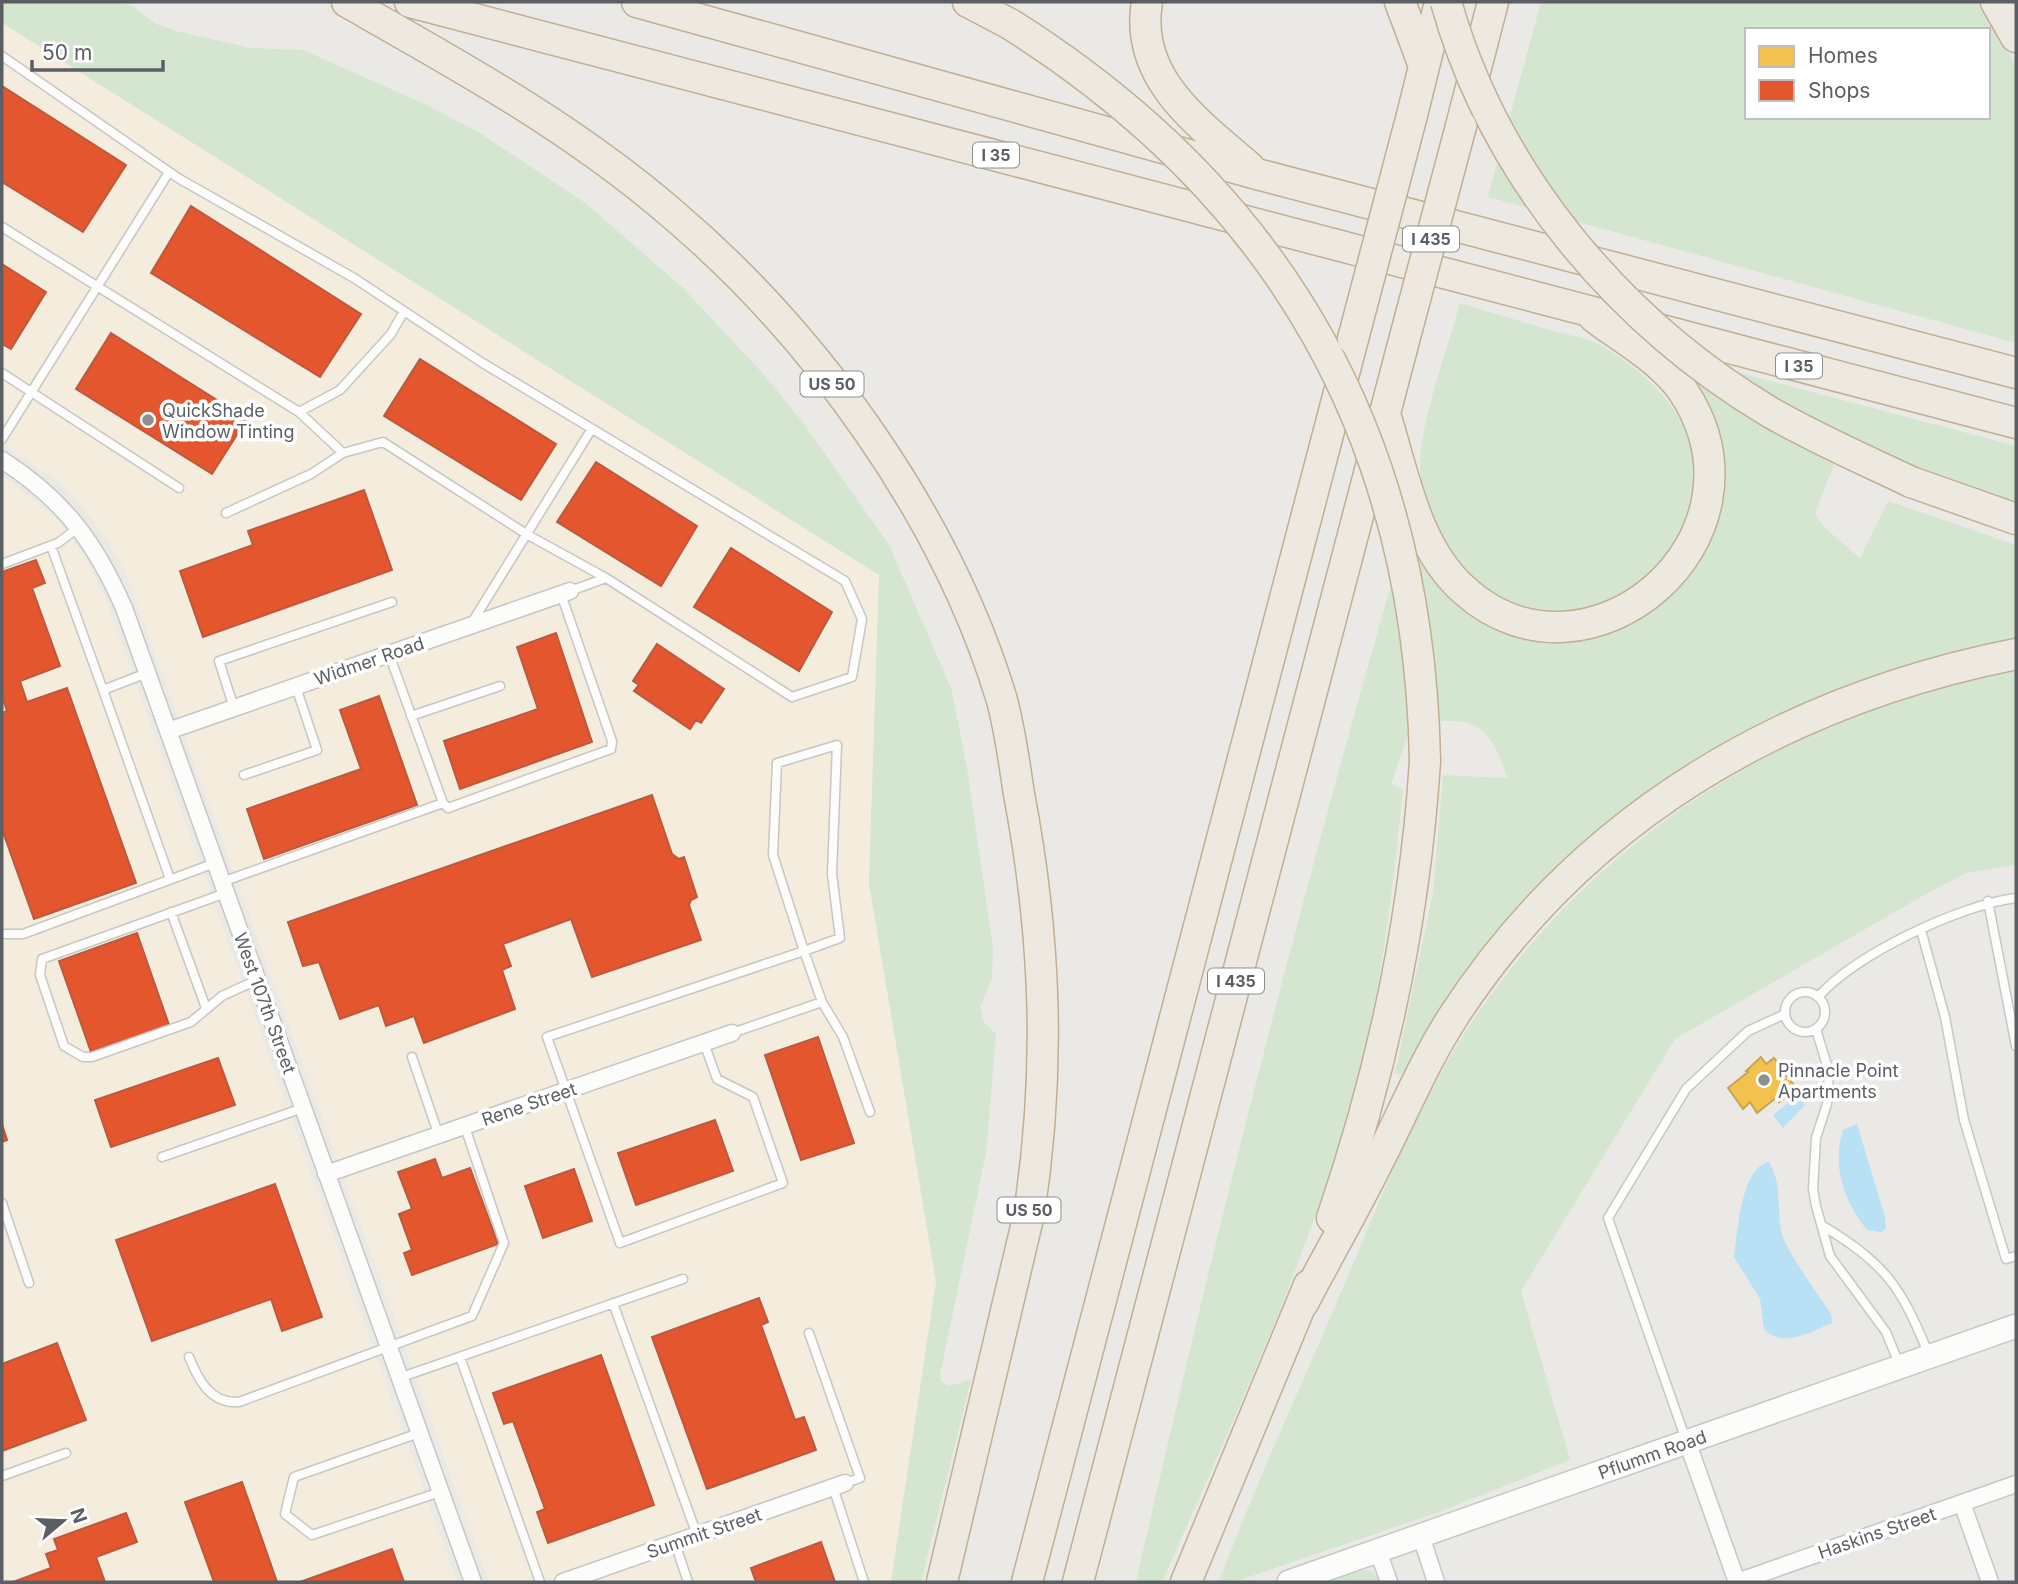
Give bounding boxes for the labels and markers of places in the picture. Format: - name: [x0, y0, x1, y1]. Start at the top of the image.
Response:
- place label: QuickShade Window Tinting: [162, 400, 295, 442]
- marker: QuickShade Window Tinting: [140, 412, 156, 428]
- place label: Pinnacle Point Apartments: [1778, 1060, 1899, 1102]
- marker: Pinnacle Point Apartments: [1756, 1072, 1772, 1088]

